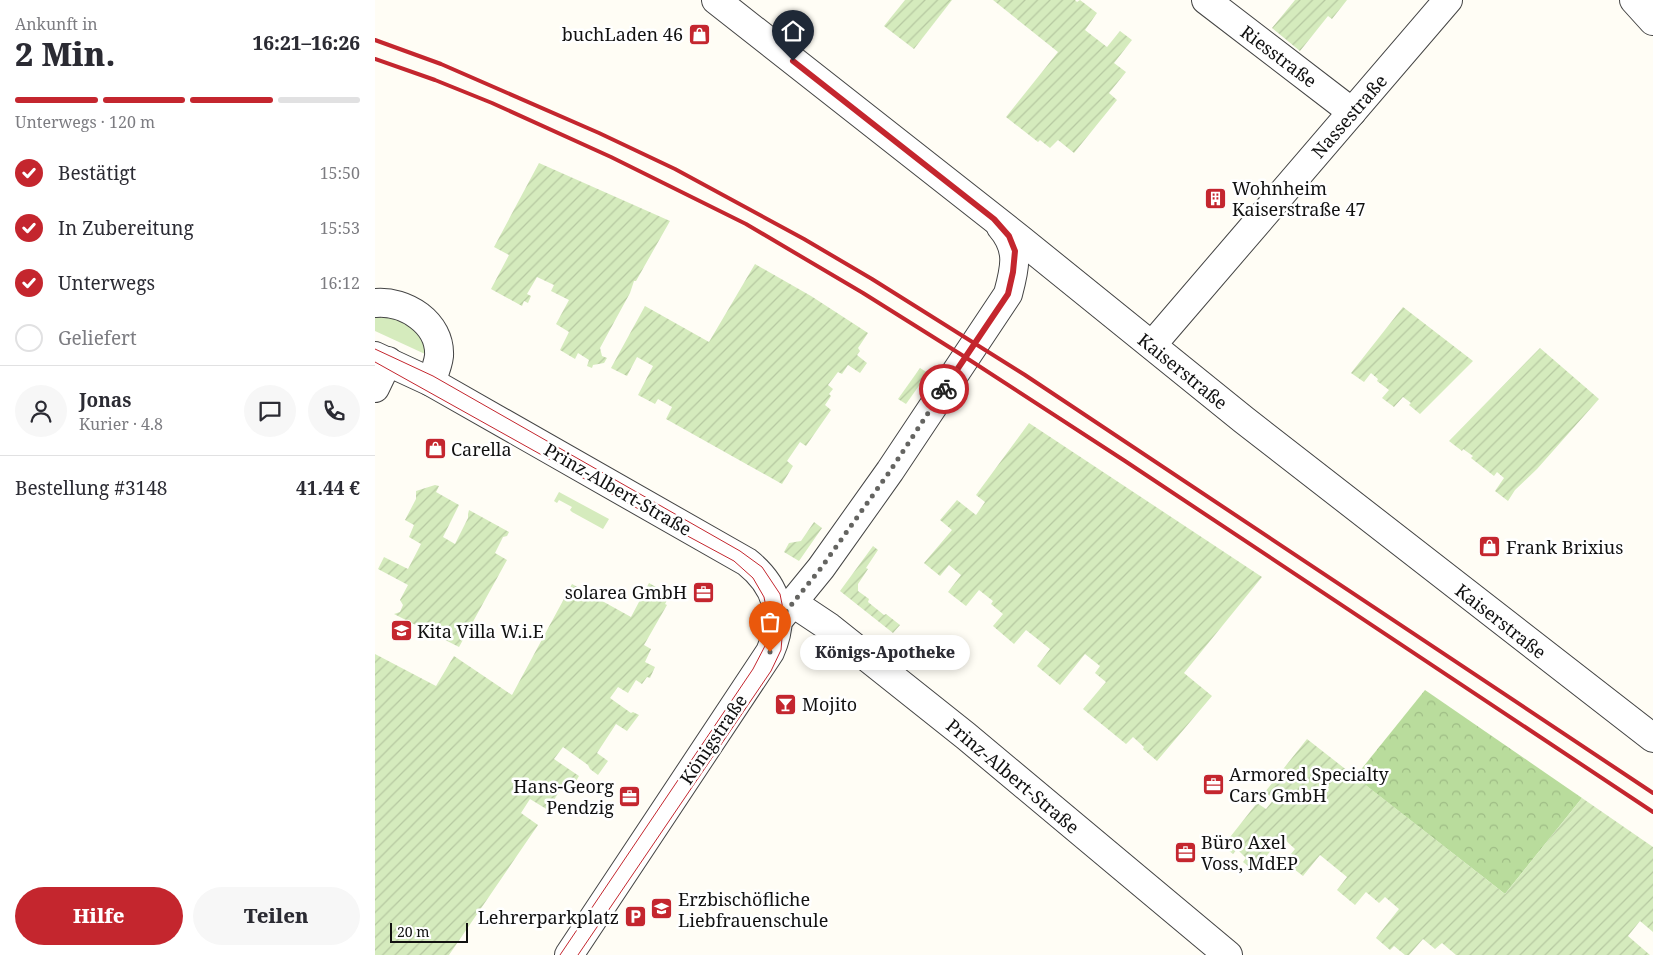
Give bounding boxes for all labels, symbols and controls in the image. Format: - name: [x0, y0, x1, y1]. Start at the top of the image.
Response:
- pin: [772, 10, 814, 61]
- text: Ankunft in: [15, 13, 98, 35]
- icon: home: [779, 17, 807, 45]
- street label: Riesstraße: [1236, 20, 1322, 92]
- place label: buchLaden 46: [562, 22, 683, 46]
- shop icon: buchLaden 46: [687, 22, 711, 46]
- text: 16:21–16:26: [252, 30, 360, 56]
- text: 2 Min.: [15, 32, 115, 75]
- street label: Nassestraße: [1306, 69, 1392, 163]
- text: Unterwegs · 120 m: [15, 111, 155, 133]
- icon: check: [15, 159, 43, 187]
- text: Bestätigt: [58, 160, 136, 186]
- text: 15:50: [320, 162, 360, 184]
- place label: Wohnheim Kaiserstraße 47: [1232, 176, 1366, 221]
- building icon: Wohnheim Kaiserstraße 47: [1204, 186, 1228, 210]
- icon: check: [15, 214, 43, 242]
- text: In Zubereitung: [58, 215, 194, 241]
- text: 15:53: [320, 217, 360, 239]
- icon: check: [15, 269, 43, 297]
- text: Unterwegs: [58, 270, 155, 296]
- text: 16:12: [320, 272, 360, 294]
- text: Geliefert: [58, 325, 137, 351]
- street label: Kaiserstraße: [1133, 327, 1233, 415]
- courier: [919, 364, 969, 414]
- icon: bike: [930, 375, 958, 403]
- button: person: [15, 385, 67, 437]
- button: chat: [244, 385, 296, 437]
- button: phone: [308, 385, 360, 437]
- text: Jonas: [79, 387, 131, 413]
- text: Kurier · 4.8: [79, 413, 163, 435]
- shop icon: Carella: [423, 437, 447, 461]
- place label: Carella: [451, 437, 512, 461]
- street label: Prinz-Albert-Straße: [540, 437, 696, 541]
- text: Bestellung #3148: [15, 475, 167, 501]
- text: 41.44 €: [296, 475, 360, 501]
- shop icon: Frank Brixius: [1478, 535, 1502, 559]
- place label: Frank Brixius: [1506, 535, 1623, 559]
- street label: Kaiserstraße: [1451, 578, 1551, 664]
- place label: solarea GmbH: [565, 580, 687, 604]
- office icon: solarea GmbH: [691, 580, 715, 604]
- pin: [749, 601, 791, 652]
- icon: bag: [756, 608, 784, 636]
- school or university icon: Kita Villa W.i.E: [389, 619, 413, 643]
- place label: Kita Villa W.i.E: [417, 619, 544, 643]
- callout: Königs-Apotheke: [800, 634, 970, 670]
- text: Königs-Apotheke: [815, 641, 955, 663]
- street label: Königstraße: [674, 689, 752, 789]
- bar icon: Mojito: [774, 692, 798, 716]
- place label: Mojito: [802, 692, 857, 716]
- street label: Prinz-Albert-Straße: [942, 713, 1084, 839]
- place label: Armored Specialty Cars GmbH: [1229, 762, 1390, 807]
- office icon: Armored Specialty Cars GmbH: [1201, 772, 1225, 796]
- place label: Hans-Georg Pendzig: [513, 774, 614, 819]
- office icon: Hans-Georg Pendzig: [618, 784, 642, 808]
- place label: Büro Axel Voss, MdEP: [1201, 830, 1298, 875]
- office icon: Büro Axel Voss, MdEP: [1173, 840, 1197, 864]
- button: Hilfe: [15, 887, 183, 945]
- button: Teilen: [193, 887, 360, 945]
- place label: Erzbischöfliche Liebfrauenschule: [678, 887, 828, 932]
- school or university icon: Erzbischöfliche Liebfrauenschule: [650, 897, 674, 921]
- place label: Lehrerparkplatz: [478, 905, 619, 929]
- parking icon: Lehrerparkplatz: [623, 905, 647, 929]
- scale bar: [390, 920, 467, 943]
- text: 20 m: [397, 922, 430, 941]

